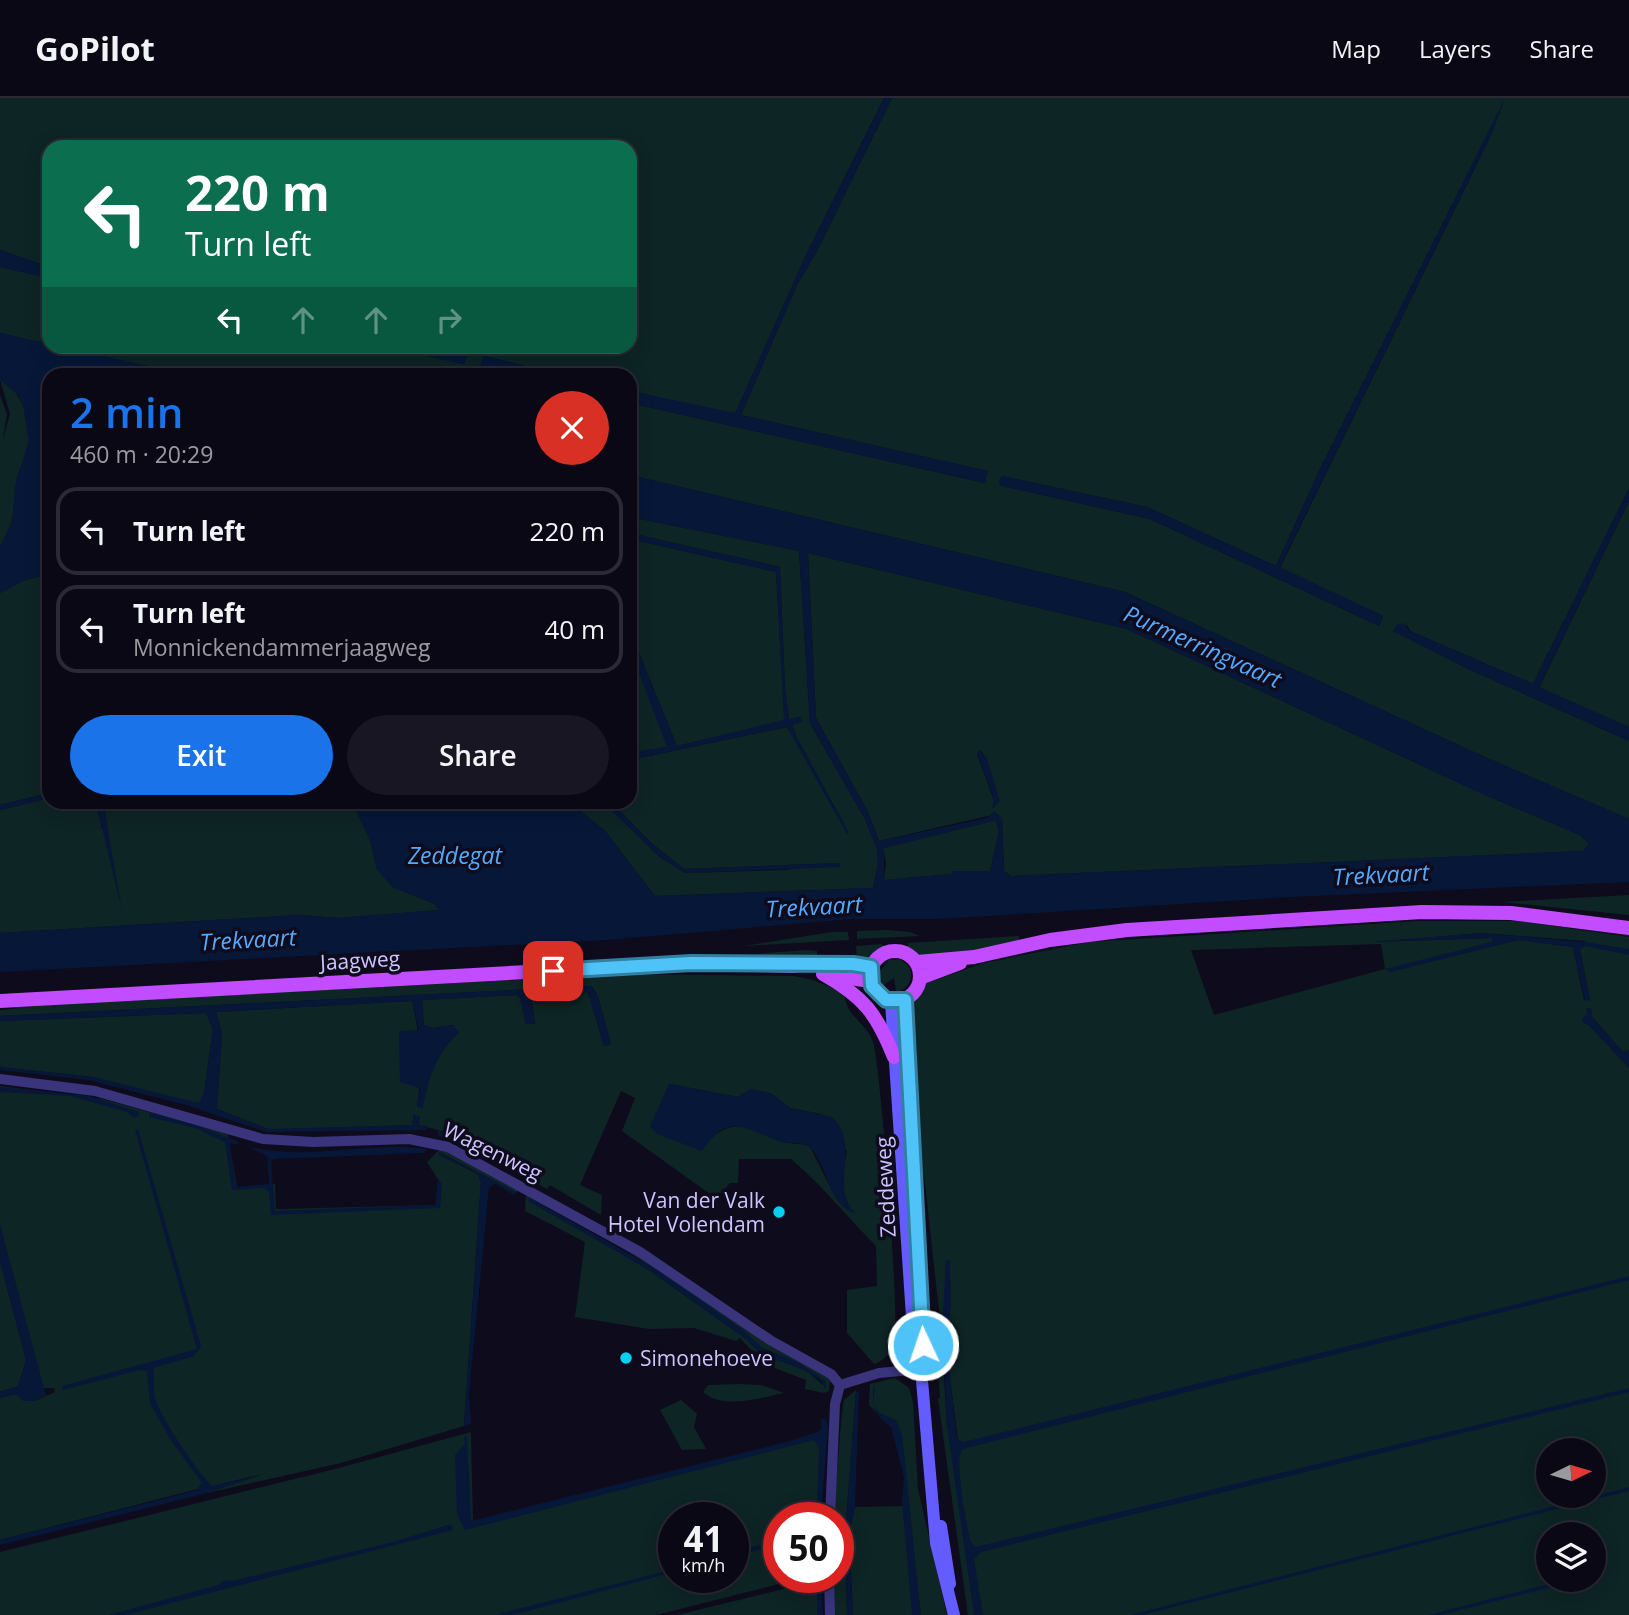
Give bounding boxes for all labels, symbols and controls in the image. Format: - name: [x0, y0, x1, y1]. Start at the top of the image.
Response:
- text: GoPilot: [35, 26, 155, 71]
- text: Map: [1331, 32, 1381, 65]
- text: Layers: [1419, 32, 1492, 65]
- text: Share: [1530, 32, 1594, 65]
- text: 220 m: [185, 159, 330, 225]
- icon: left: [70, 168, 161, 259]
- text: Turn left: [185, 222, 311, 265]
- icon: left: [211, 301, 249, 339]
- icon: ahead: [284, 301, 322, 339]
- icon: ahead: [357, 301, 395, 339]
- icon: right: [430, 301, 468, 339]
- text: 2 min: [70, 383, 183, 440]
- button: close: [535, 391, 609, 465]
- text: 460 m · 20:29: [70, 438, 213, 470]
- icon: left: [74, 512, 112, 550]
- text: Turn left: [133, 513, 245, 549]
- text: 220 m: [530, 513, 605, 549]
- text: Turn left: [133, 595, 245, 631]
- water label: Purmerringvaart: [1119, 597, 1288, 696]
- icon: left: [74, 610, 112, 648]
- text: 40 m: [544, 611, 605, 647]
- text: Monnickendammerjaagweg: [133, 631, 431, 663]
- button: Exit: [70, 715, 333, 795]
- button: Share: [347, 715, 609, 795]
- water label: Zeddegat: [407, 839, 504, 871]
- water label: Trekvaart: [1332, 855, 1431, 893]
- water label: Trekvaart: [765, 887, 864, 925]
- water label: Trekvaart: [199, 920, 298, 958]
- pin: [523, 941, 583, 1001]
- street label: Jaagweg: [317, 944, 401, 976]
- icon: arrive: [534, 952, 572, 990]
- street label: Wagenweg: [439, 1115, 547, 1187]
- street label: Zeddeweg: [868, 1136, 902, 1238]
- place label: Van der Valk Hotel Volendam: [608, 1186, 765, 1238]
- marker: Van der Valk Hotel Volendam: [771, 1204, 787, 1220]
- position arrow: [886, 1308, 960, 1382]
- place label: Simonehoeve: [640, 1344, 773, 1372]
- marker: Simonehoeve: [618, 1350, 634, 1366]
- north arrow: [1536, 1438, 1606, 1508]
- map controls: [1536, 1438, 1606, 1592]
- speed limit sign: 50: [763, 1502, 854, 1593]
- text: 41: [683, 1515, 724, 1562]
- button: layers: [1536, 1522, 1606, 1592]
- text: km/h: [682, 1553, 725, 1577]

